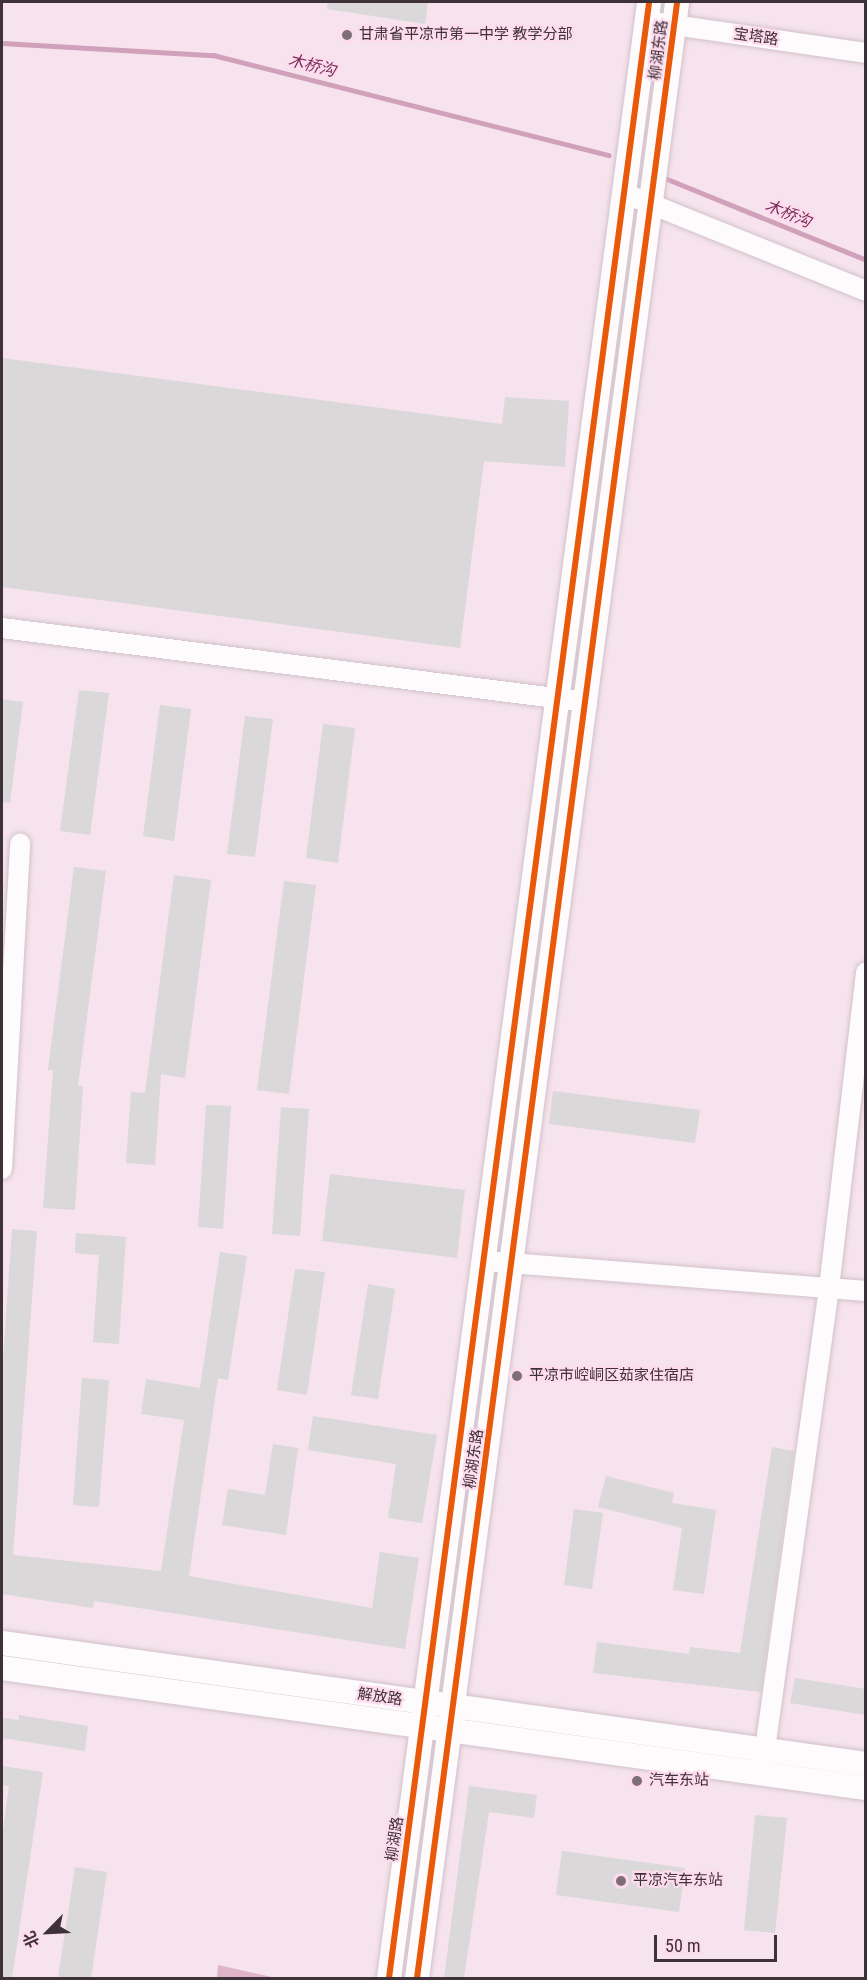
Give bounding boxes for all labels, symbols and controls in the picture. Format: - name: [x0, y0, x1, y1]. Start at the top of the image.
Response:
- street label: 柳湖东路: [646, 19, 672, 81]
- street label: 宝塔路: [732, 25, 780, 49]
- place label: 甘肃省平凉市第一中学 教学分部: [359, 26, 572, 44]
- marker: 甘肃省平凉市第一中学 教学分部: [340, 28, 354, 42]
- water label: 木桥沟: [286, 51, 338, 81]
- water label: 木桥沟: [762, 196, 814, 232]
- place label: 平凉市崆峒区茹家住宿店: [529, 1367, 694, 1385]
- marker: 平凉市崆峒区茹家住宿店: [510, 1369, 524, 1383]
- street label: 柳湖东路: [461, 1428, 487, 1490]
- street label: 解放路: [356, 1685, 404, 1709]
- place label: 汽车东站: [649, 1772, 709, 1790]
- marker: 汽车东站: [630, 1774, 644, 1788]
- street label: 柳湖路: [383, 1815, 407, 1863]
- place label: 平凉汽车东站: [633, 1872, 723, 1890]
- marker: 平凉汽车东站: [614, 1874, 628, 1888]
- north arrow: [18, 1902, 78, 1962]
- scale bar: [657, 1923, 780, 1961]
- text: 北: [19, 1928, 43, 1951]
- text: 50 m: [665, 1935, 700, 1956]

